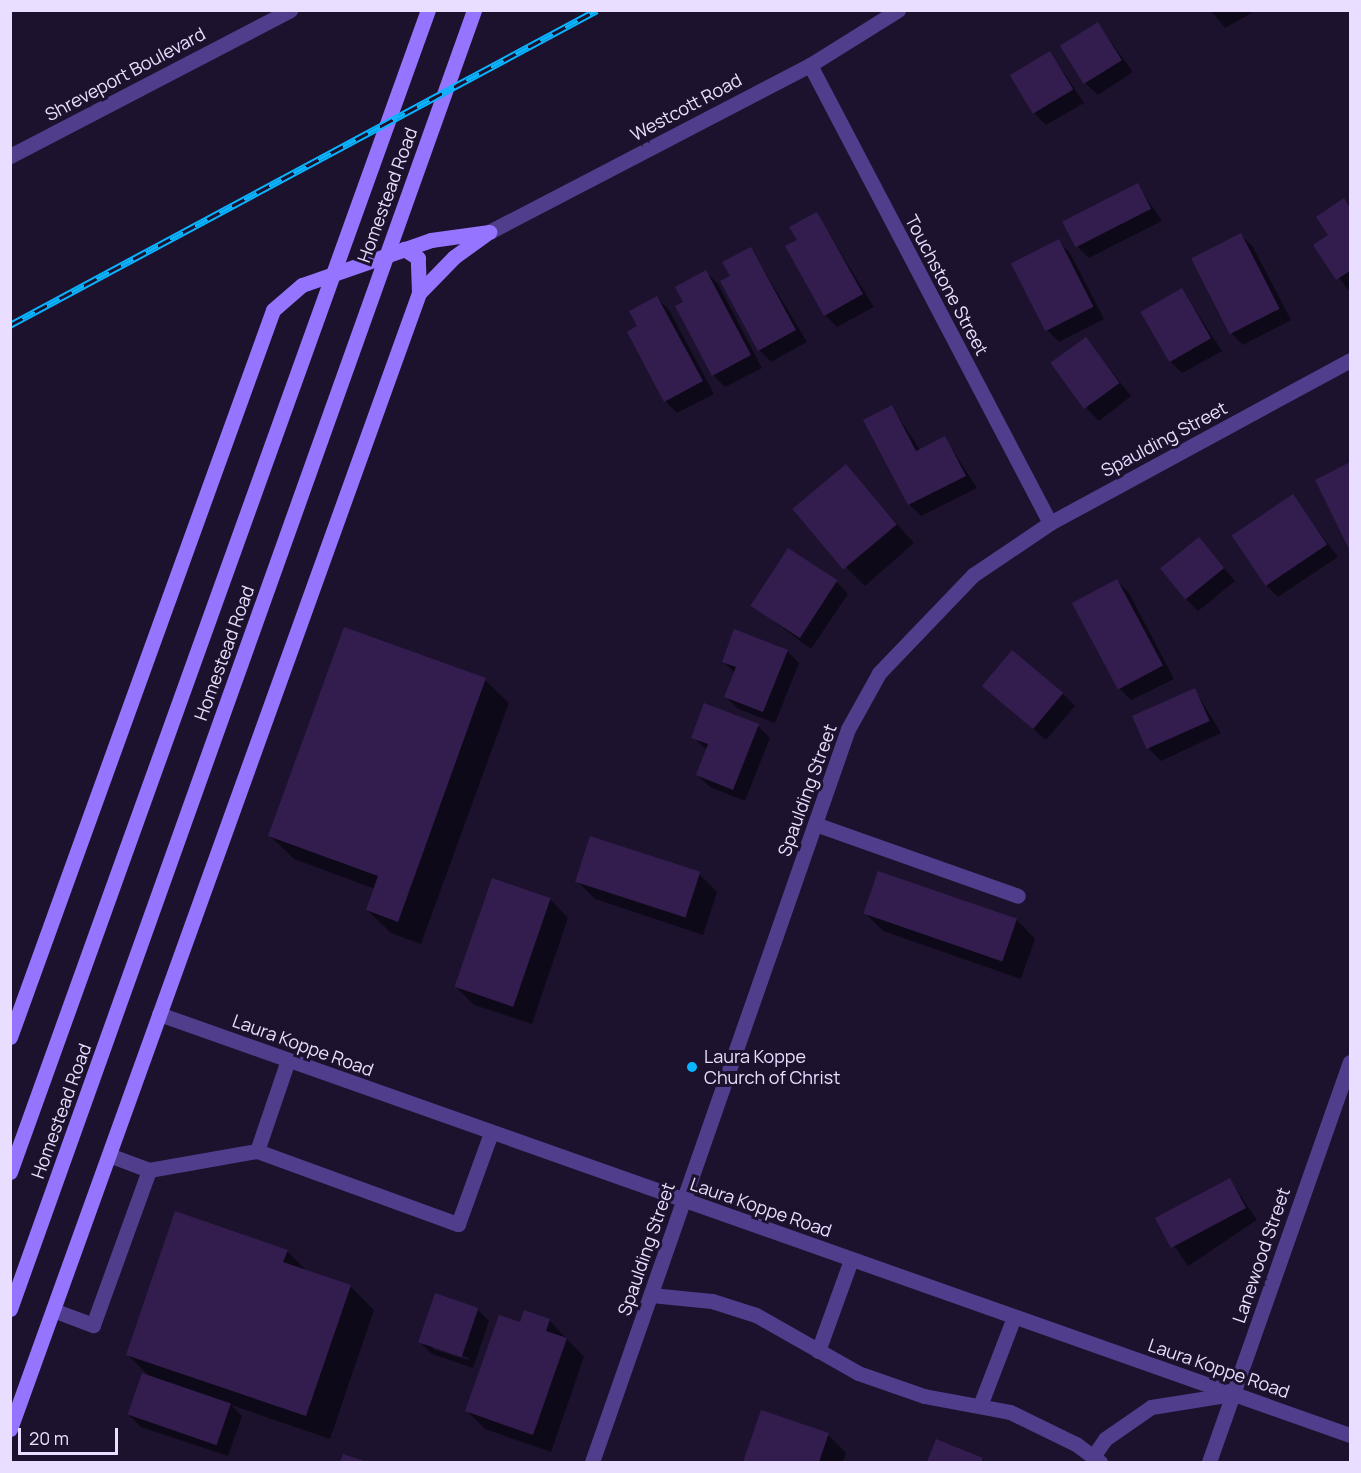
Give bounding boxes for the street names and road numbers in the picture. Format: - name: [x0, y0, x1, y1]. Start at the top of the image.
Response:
- street label: Shreveport Boulevard: [41, 23, 209, 125]
- street label: Westcott Road: [627, 69, 745, 145]
- street label: Homestead Road: [353, 124, 421, 266]
- street label: Touchstone Street: [901, 211, 993, 359]
- street label: Spaulding Street: [1097, 397, 1231, 481]
- street label: Homestead Road: [190, 582, 258, 724]
- street label: Spaulding Street: [773, 721, 841, 859]
- street label: Laura Koppe Road: [230, 1009, 376, 1081]
- street label: Homestead Road: [27, 1040, 95, 1182]
- street label: Laura Koppe Road: [687, 1173, 835, 1241]
- street label: Spaulding Street: [613, 1180, 679, 1318]
- street label: Lanewood Street: [1228, 1184, 1294, 1326]
- street label: Laura Koppe Road: [1145, 1334, 1293, 1402]

